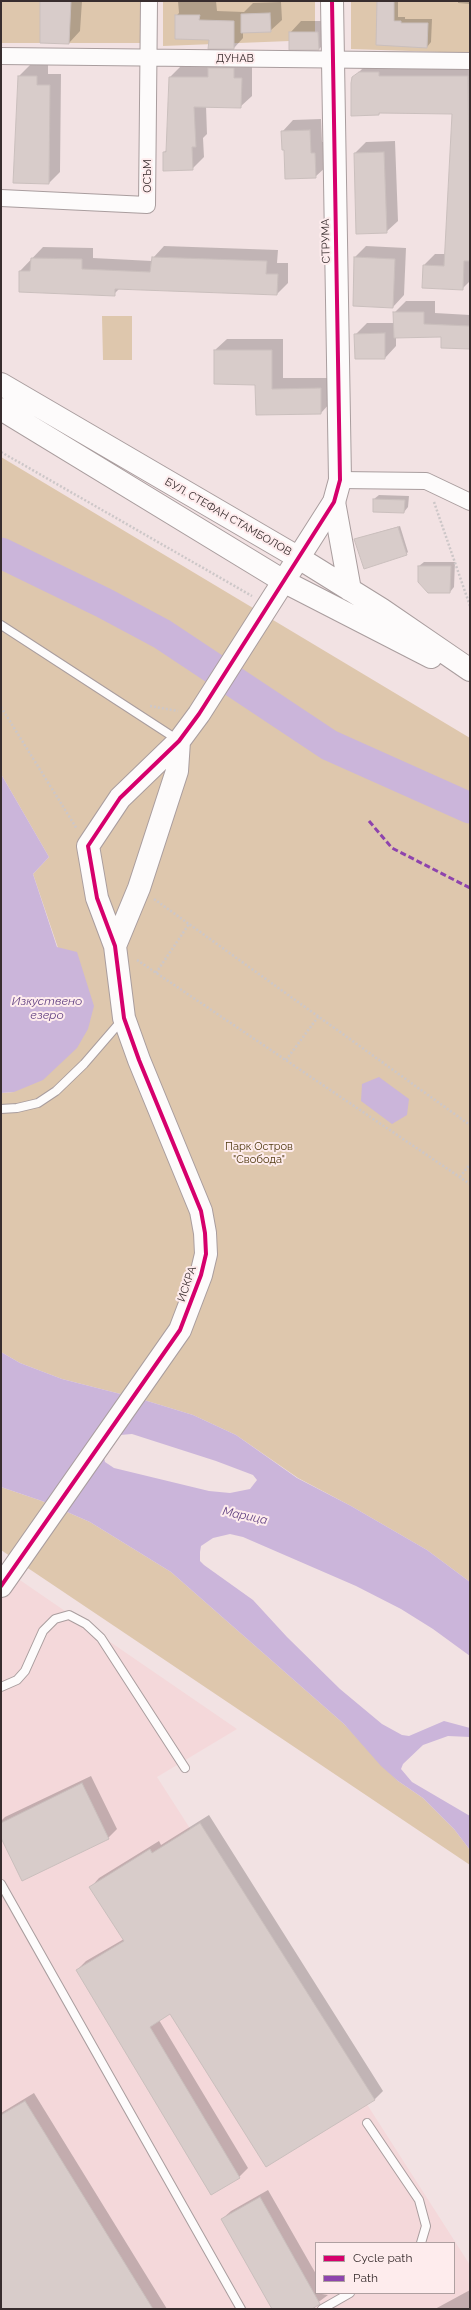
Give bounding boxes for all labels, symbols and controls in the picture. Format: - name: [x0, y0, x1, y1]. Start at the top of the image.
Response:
- street label: ДУНАВ: [216, 52, 254, 66]
- street label: ОСЪМ: [141, 159, 155, 193]
- street label: СТРУМА: [319, 218, 333, 264]
- street label: БУЛ. СТЕФАН СТАМБОЛОВ: [162, 475, 294, 559]
- water label: Изкуствено езеро: [12, 994, 82, 1022]
- park label: Парк Остров "Свобода": [225, 1140, 293, 1166]
- street label: ИСКРА: [175, 1265, 199, 1303]
- water label: Марица: [221, 1504, 269, 1528]
- legend: [315, 2242, 455, 2294]
- text: Cycle path: [353, 2251, 412, 2265]
- text: Path: [353, 2271, 378, 2285]

